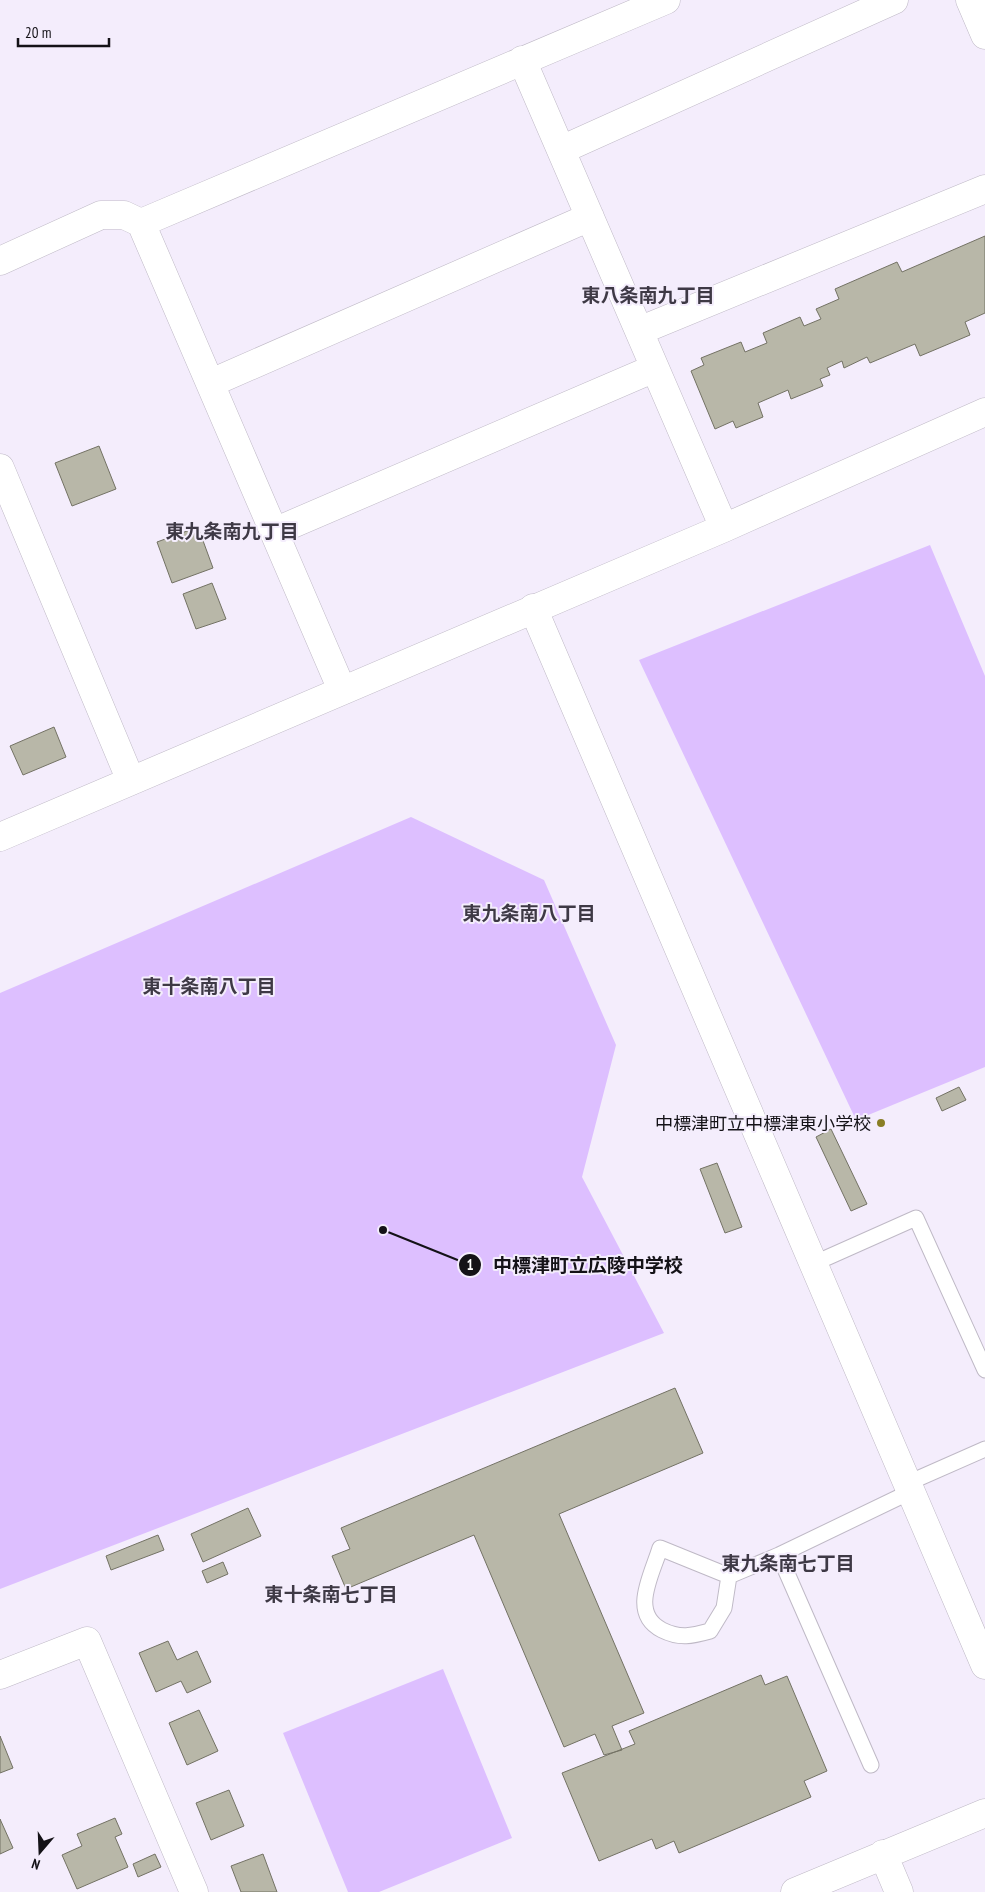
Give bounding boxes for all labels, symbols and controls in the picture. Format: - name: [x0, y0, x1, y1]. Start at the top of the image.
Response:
- scale bar: [18, 15, 109, 47]
- text: 20 m: [25, 23, 51, 42]
- district label: 東八条南九丁目: [581, 283, 715, 307]
- district label: 東九条南九丁目: [165, 519, 299, 543]
- district label: 東九条南八丁目: [462, 901, 596, 925]
- district label: 東十条南八丁目: [142, 974, 276, 998]
- place label: 中標津町立中標津東小学校: [655, 1112, 871, 1135]
- marker: 中標津町立中標津東小学校: [875, 1117, 887, 1129]
- callout: 中標津町立広陵中学校: [458, 1248, 693, 1282]
- text: 中標津町立広陵中学校: [493, 1253, 683, 1277]
- text: 1: [466, 1255, 474, 1274]
- district label: 東九条南七丁目: [721, 1551, 855, 1575]
- district label: 東十条南七丁目: [264, 1582, 398, 1606]
- north arrow: [15, 1827, 65, 1877]
- text: N: [29, 1855, 42, 1874]

